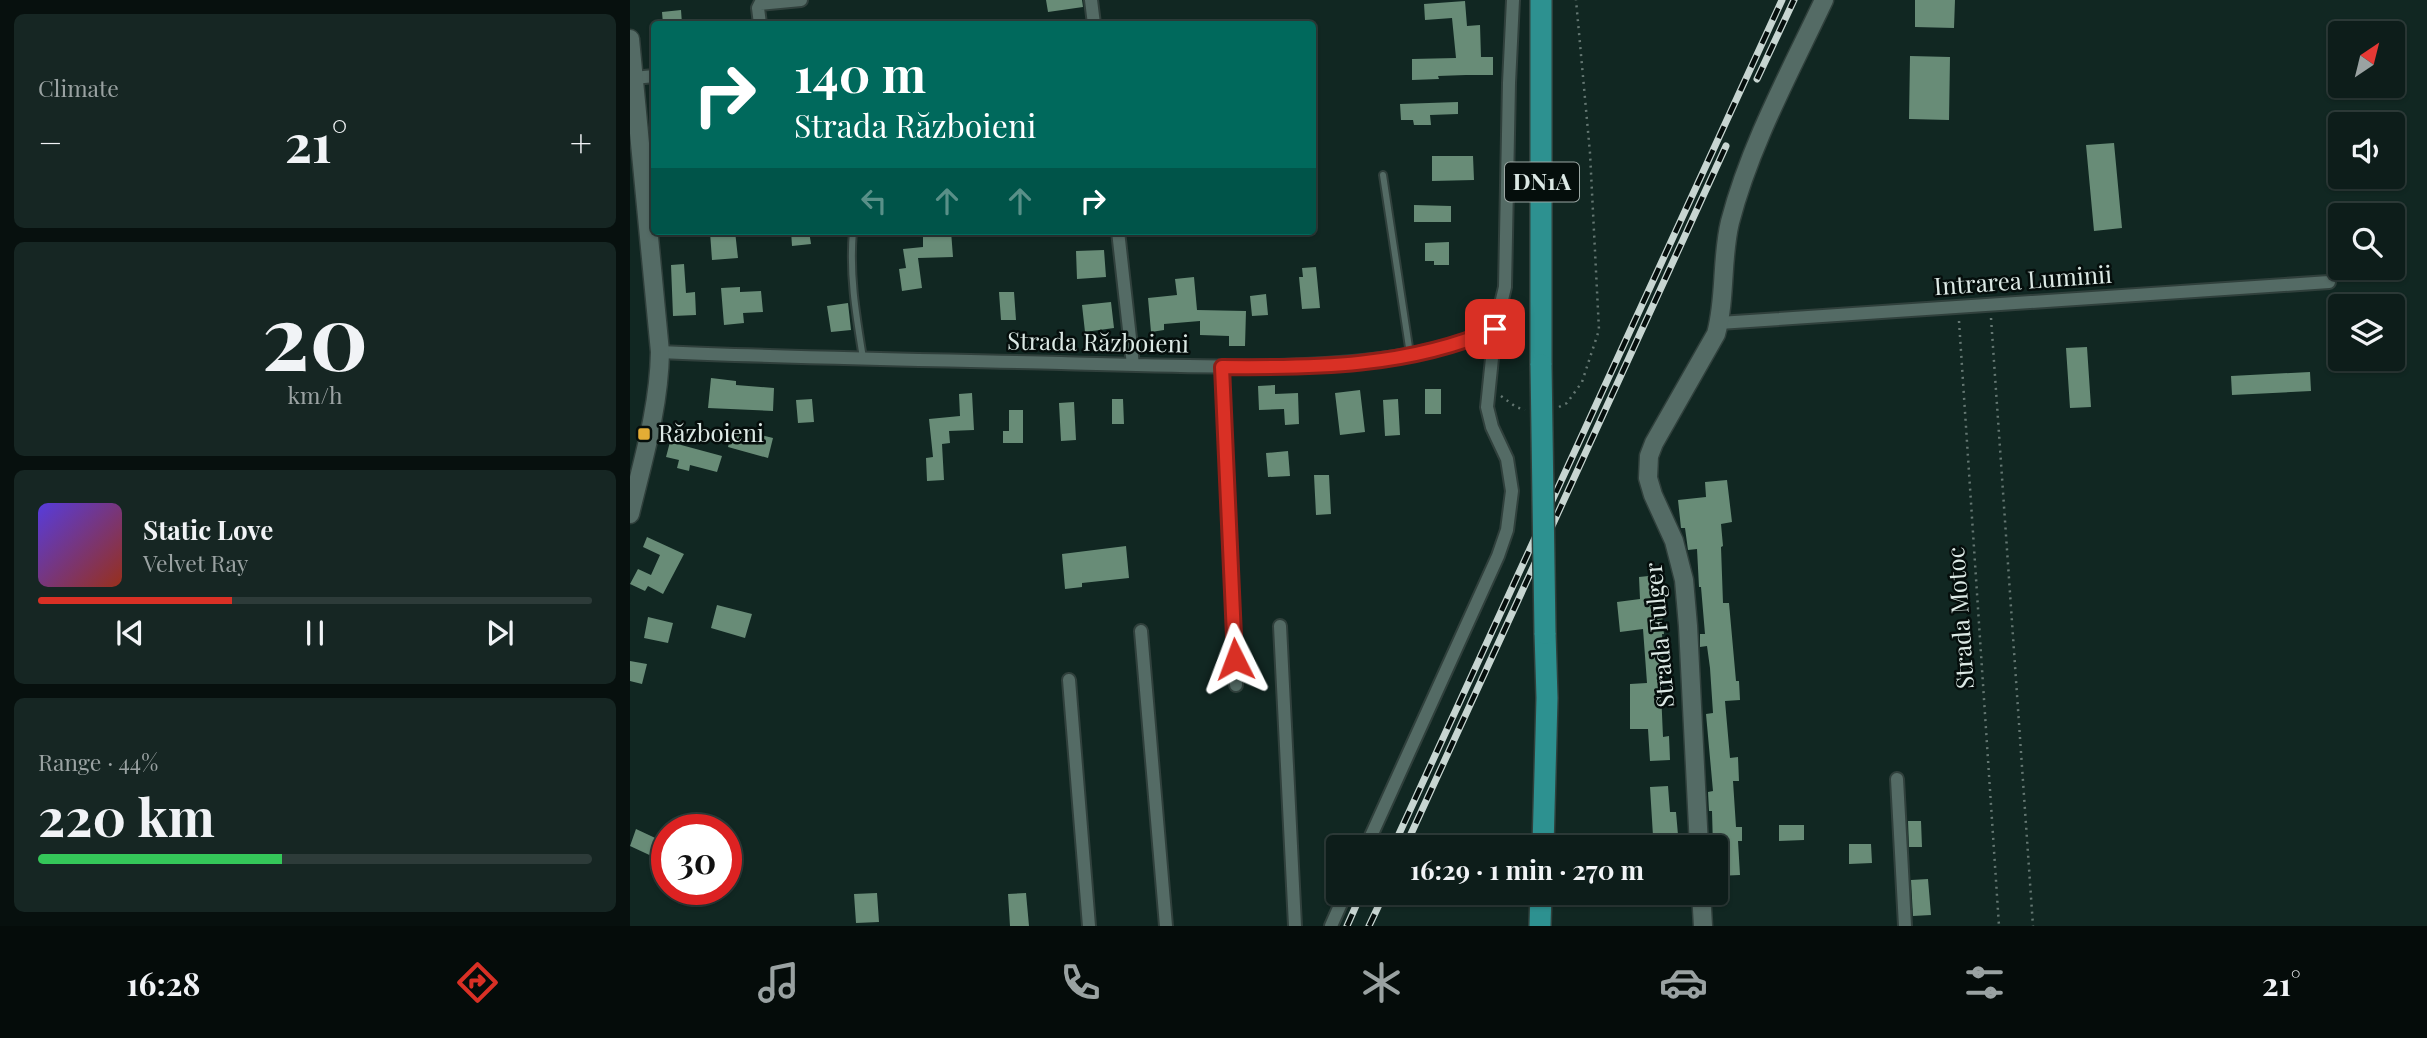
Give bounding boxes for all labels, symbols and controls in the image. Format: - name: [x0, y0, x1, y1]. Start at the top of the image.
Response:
- north arrow: [2328, 21, 2404, 98]
- map controls: [2328, 21, 2405, 371]
- text: 140 m: [794, 40, 926, 105]
- icon: right: [679, 49, 770, 140]
- text: Climate: [38, 72, 119, 103]
- text: Strada Războieni: [794, 103, 1036, 146]
- text: 21°: [285, 107, 348, 176]
- button: sound: [2328, 112, 2405, 189]
- text: −: [38, 116, 63, 167]
- text: +: [570, 116, 592, 167]
- road number: DN1A: [1505, 162, 1579, 202]
- icon: left: [855, 182, 893, 220]
- icon: ahead: [928, 182, 966, 220]
- icon: ahead: [1001, 182, 1039, 220]
- icon: right: [1074, 182, 1112, 220]
- button: search: [2328, 203, 2405, 280]
- street label: Intrarea Luminii: [1933, 257, 2113, 301]
- text: 20: [262, 273, 368, 394]
- button: layers: [2328, 294, 2405, 371]
- pin: [1465, 299, 1525, 359]
- icon: arrive: [1476, 310, 1514, 348]
- street label: Strada Războieni: [1007, 323, 1189, 359]
- text: km/h: [287, 379, 343, 410]
- place label: Războieni: [658, 416, 764, 448]
- marker: Războieni: [636, 426, 652, 442]
- text: Static Love: [143, 512, 273, 547]
- street label: Strada Motoc: [1938, 546, 1980, 690]
- text: Velvet Ray: [143, 547, 248, 578]
- street label: Strada Fulger: [1636, 561, 1680, 709]
- icon: previous: [111, 614, 149, 652]
- icon: pause: [296, 614, 334, 652]
- icon: next: [481, 614, 519, 652]
- position arrow: [1198, 622, 1272, 696]
- text: Range · 44%: [38, 746, 158, 777]
- text: 220 km: [38, 781, 215, 850]
- speed limit sign: 30: [651, 814, 742, 905]
- text: 16:29 · 1 min · 270 m: [1410, 852, 1644, 887]
- icon: directions: [453, 958, 502, 1007]
- icon: music: [754, 958, 803, 1007]
- icon: phone: [1056, 958, 1105, 1007]
- icon: climate: [1357, 958, 1406, 1007]
- icon: car: [1659, 958, 1708, 1007]
- icon: filters: [1960, 958, 2009, 1007]
- text: 16:28: [126, 961, 200, 1004]
- text: 21°: [2262, 961, 2301, 1004]

